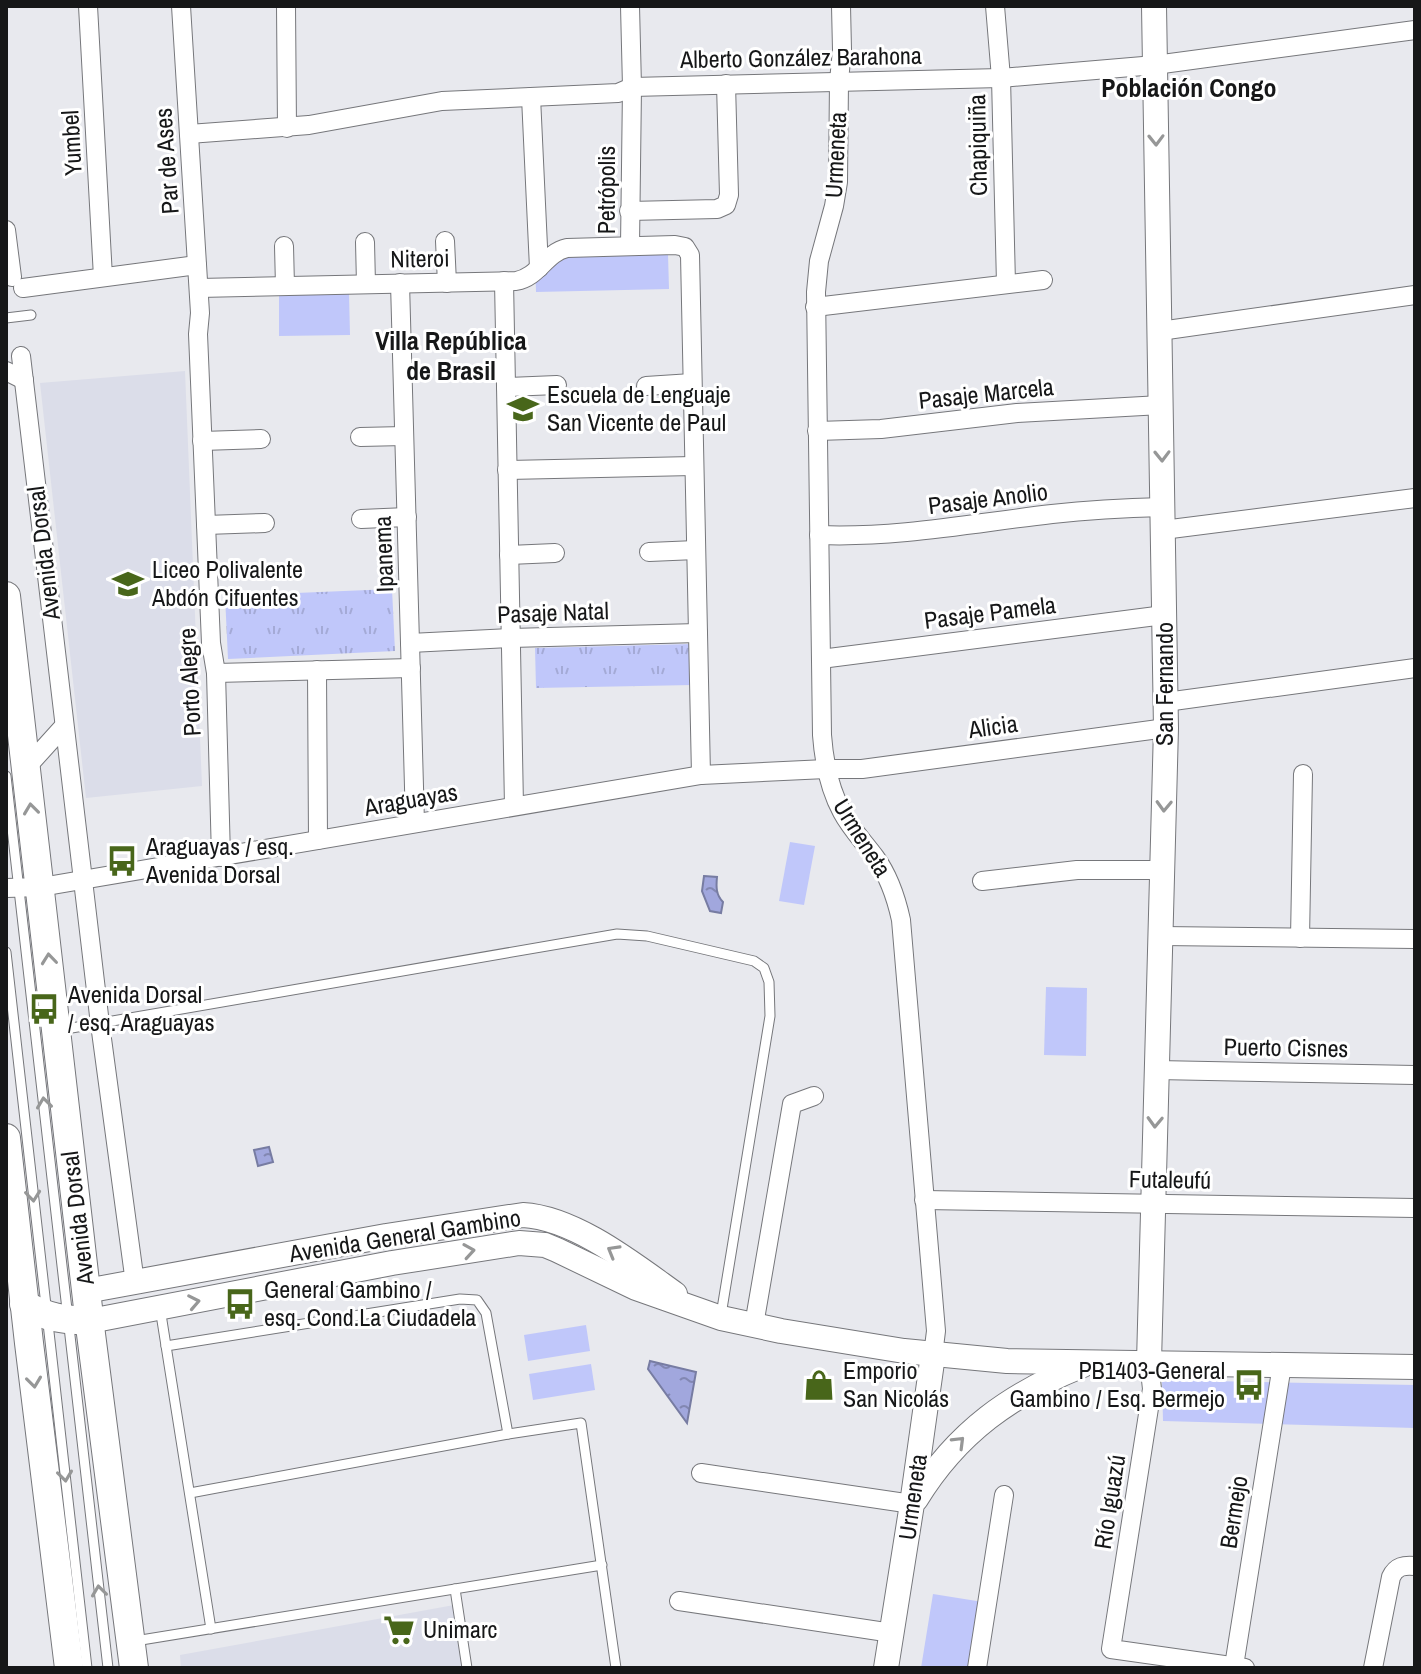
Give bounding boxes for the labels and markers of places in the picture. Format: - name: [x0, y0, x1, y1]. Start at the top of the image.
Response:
- place label: Escuela de Lenguaje San Vicente de Paul: [547, 378, 731, 438]
- school or university icon: Escuela de Lenguaje San Vicente de Paul: [506, 392, 540, 426]
- place label: Liceo Polivalente Abdón Cifuentes: [151, 553, 303, 613]
- school or university icon: Liceo Polivalente Abdón Cifuentes: [111, 567, 145, 601]
- place label: Araguayas / esq. Avenida Dorsal: [145, 830, 294, 890]
- bus stop icon: Araguayas / esq. Avenida Dorsal: [105, 844, 139, 878]
- place label: Avenida Dorsal / esq. Araguayas: [67, 978, 215, 1038]
- bus stop icon: Avenida Dorsal / esq. Araguayas: [27, 992, 61, 1026]
- place label: General Gambino / esq. Cond.La Ciudadela: [264, 1273, 476, 1333]
- bus stop icon: General Gambino / esq. Cond.La Ciudadela: [223, 1287, 257, 1321]
- place label: Emporio San Nicolás: [843, 1354, 949, 1414]
- place label: PB1403-General Gambino / Esq. Bermejo: [1010, 1354, 1225, 1414]
- shop icon: Emporio San Nicolás: [802, 1368, 836, 1402]
- bus stop icon: PB1403-General Gambino / Esq. Bermejo: [1232, 1368, 1266, 1402]
- supermarket icon: Unimarc: [382, 1613, 416, 1647]
- place label: Unimarc: [423, 1613, 498, 1645]

